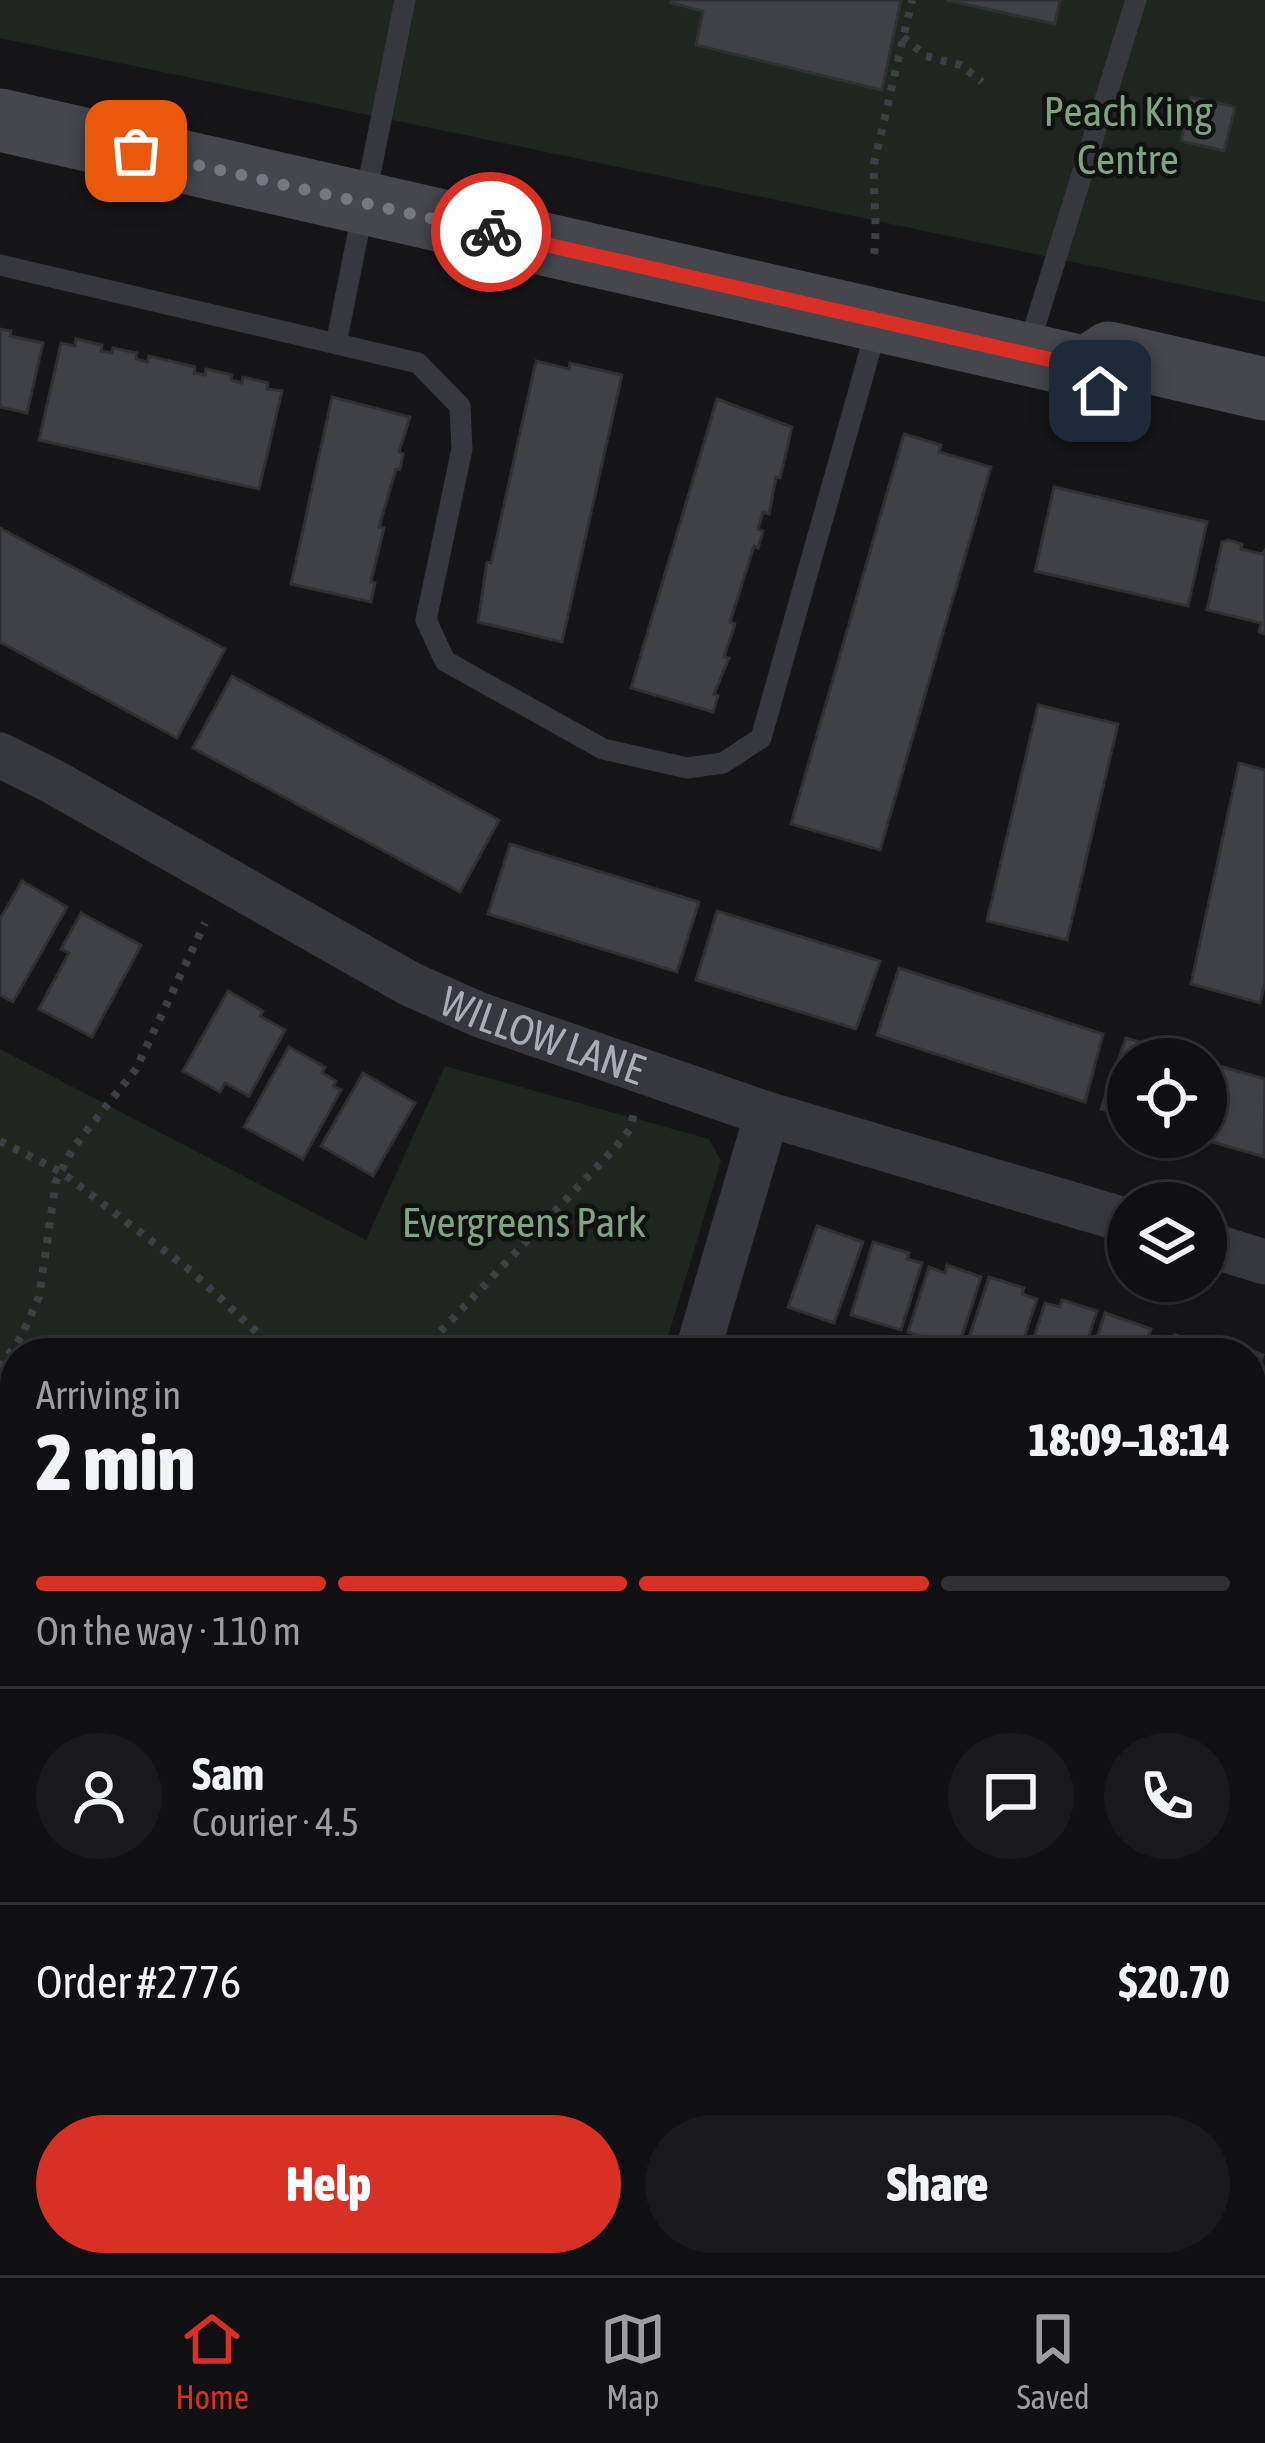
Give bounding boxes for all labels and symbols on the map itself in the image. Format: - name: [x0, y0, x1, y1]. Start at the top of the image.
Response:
- park label: Peach King Centre: [1043, 87, 1213, 183]
- pin: [85, 100, 187, 202]
- courier: [431, 172, 551, 292]
- pin: [1049, 340, 1151, 442]
- street label: WILLOW LANE: [433, 977, 651, 1094]
- park label: Evergreens Park: [402, 1198, 646, 1246]

